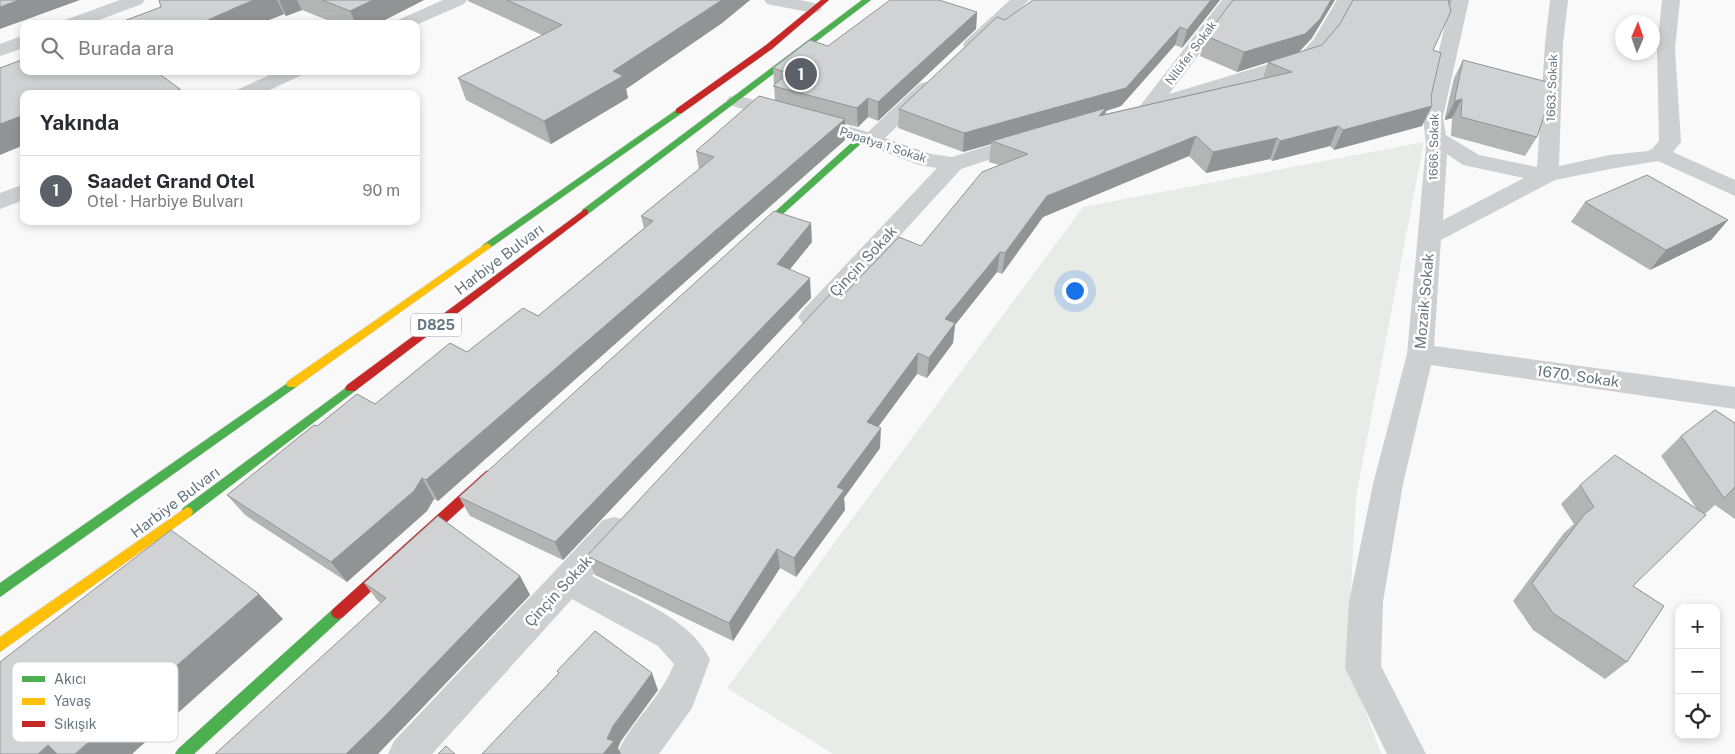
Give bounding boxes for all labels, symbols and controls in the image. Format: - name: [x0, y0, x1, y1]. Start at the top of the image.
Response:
- north arrow: [1615, 15, 1660, 60]
- street label: Nilüfer Sokak: [1162, 18, 1220, 88]
- search box: [20, 20, 420, 75]
- icon: search: [38, 34, 66, 62]
- text: Burada ara: [78, 37, 174, 59]
- street label: 1663. Sokak: [1544, 54, 1560, 122]
- pin: 1: [785, 55, 817, 93]
- text: Yakında: [40, 110, 119, 135]
- street label: 1666. Sokak: [1426, 113, 1442, 181]
- street label: Papatya 1 Sokak: [838, 124, 929, 166]
- text: Saadet Grand Otel: [87, 170, 255, 192]
- text: 1: [53, 181, 59, 200]
- text: 90 m: [363, 181, 400, 200]
- text: Otel · Harbiye Bulvarı: [87, 192, 243, 211]
- street label: Harbiye Bulvarı: [451, 220, 547, 298]
- street label: Çinçin Sokak: [826, 222, 900, 300]
- street label: Mozaik Sokak: [1411, 252, 1437, 350]
- your location: [1062, 278, 1088, 304]
- road number: D825: [411, 314, 461, 336]
- street label: 1670. Sokak: [1535, 362, 1621, 390]
- street label: Harbiye Bulvarı: [127, 463, 223, 541]
- street label: Çinçin Sokak: [521, 552, 595, 630]
- map controls: [1675, 604, 1720, 739]
- button: +: [1675, 604, 1720, 649]
- button: −: [1675, 649, 1720, 694]
- legend: [12, 662, 178, 742]
- text: Akıcı: [54, 671, 86, 687]
- text: Yavaş: [54, 693, 91, 709]
- button: locate: [1675, 694, 1720, 739]
- text: Sıkışık: [54, 716, 97, 732]

